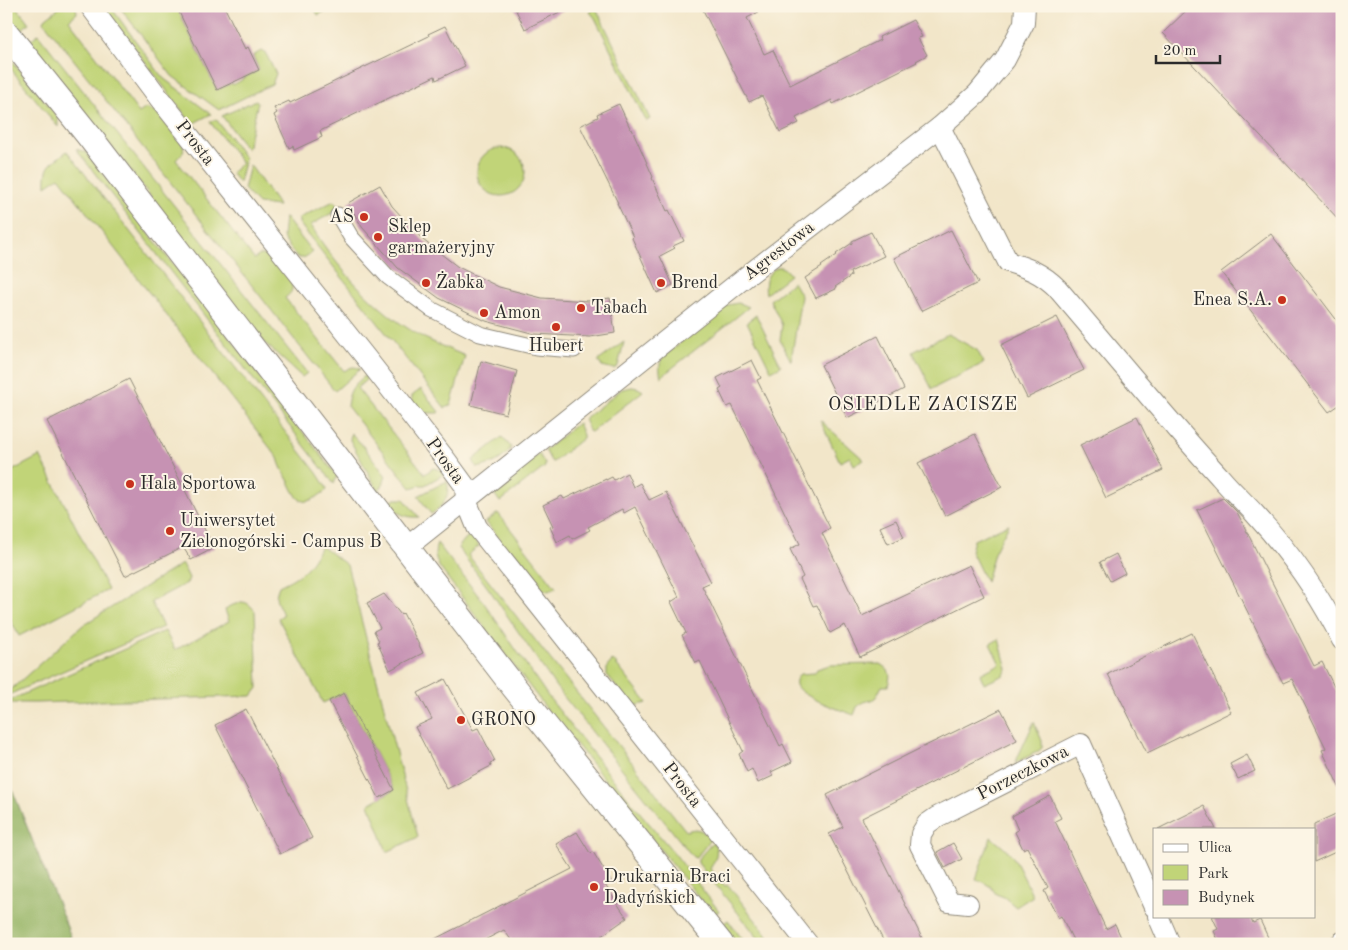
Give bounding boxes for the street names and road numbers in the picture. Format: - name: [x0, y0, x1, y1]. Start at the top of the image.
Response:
- street label: Prosta: [172, 117, 218, 169]
- street label: Agrestowa: [740, 218, 818, 284]
- street label: Prosta: [423, 435, 467, 487]
- street label: Porzeczkowa: [974, 742, 1072, 804]
- street label: Prosta: [659, 759, 705, 811]

